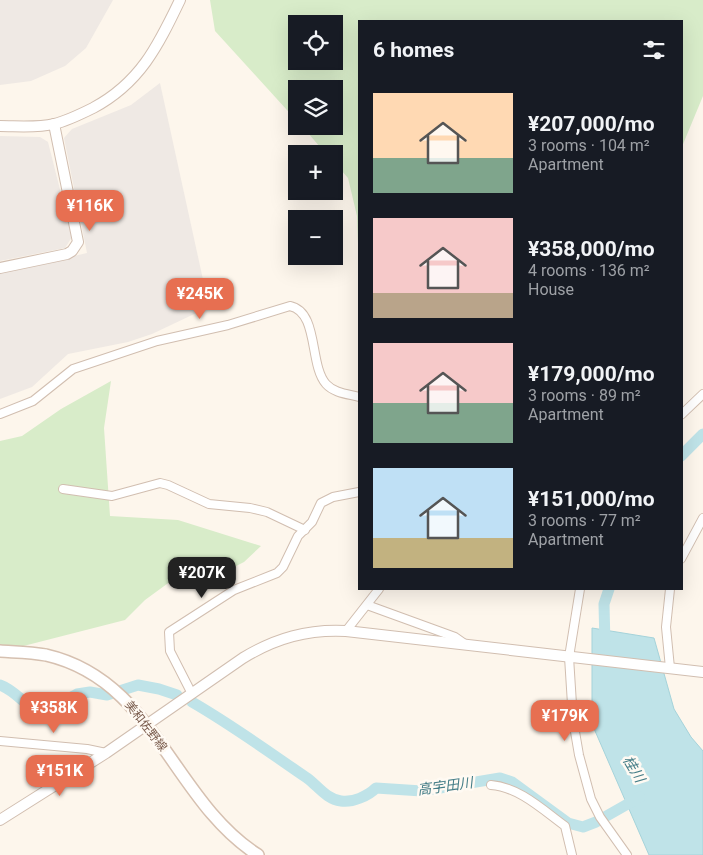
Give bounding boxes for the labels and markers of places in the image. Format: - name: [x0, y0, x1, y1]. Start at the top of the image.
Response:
- pin: ¥116K: [55, 190, 125, 232]
- pin: ¥245K: [165, 278, 235, 320]
- pin: ¥207K: [167, 556, 237, 599]
- pin: ¥358K: [19, 692, 89, 734]
- pin: ¥179K: [530, 700, 600, 742]
- pin: ¥151K: [25, 754, 95, 797]

